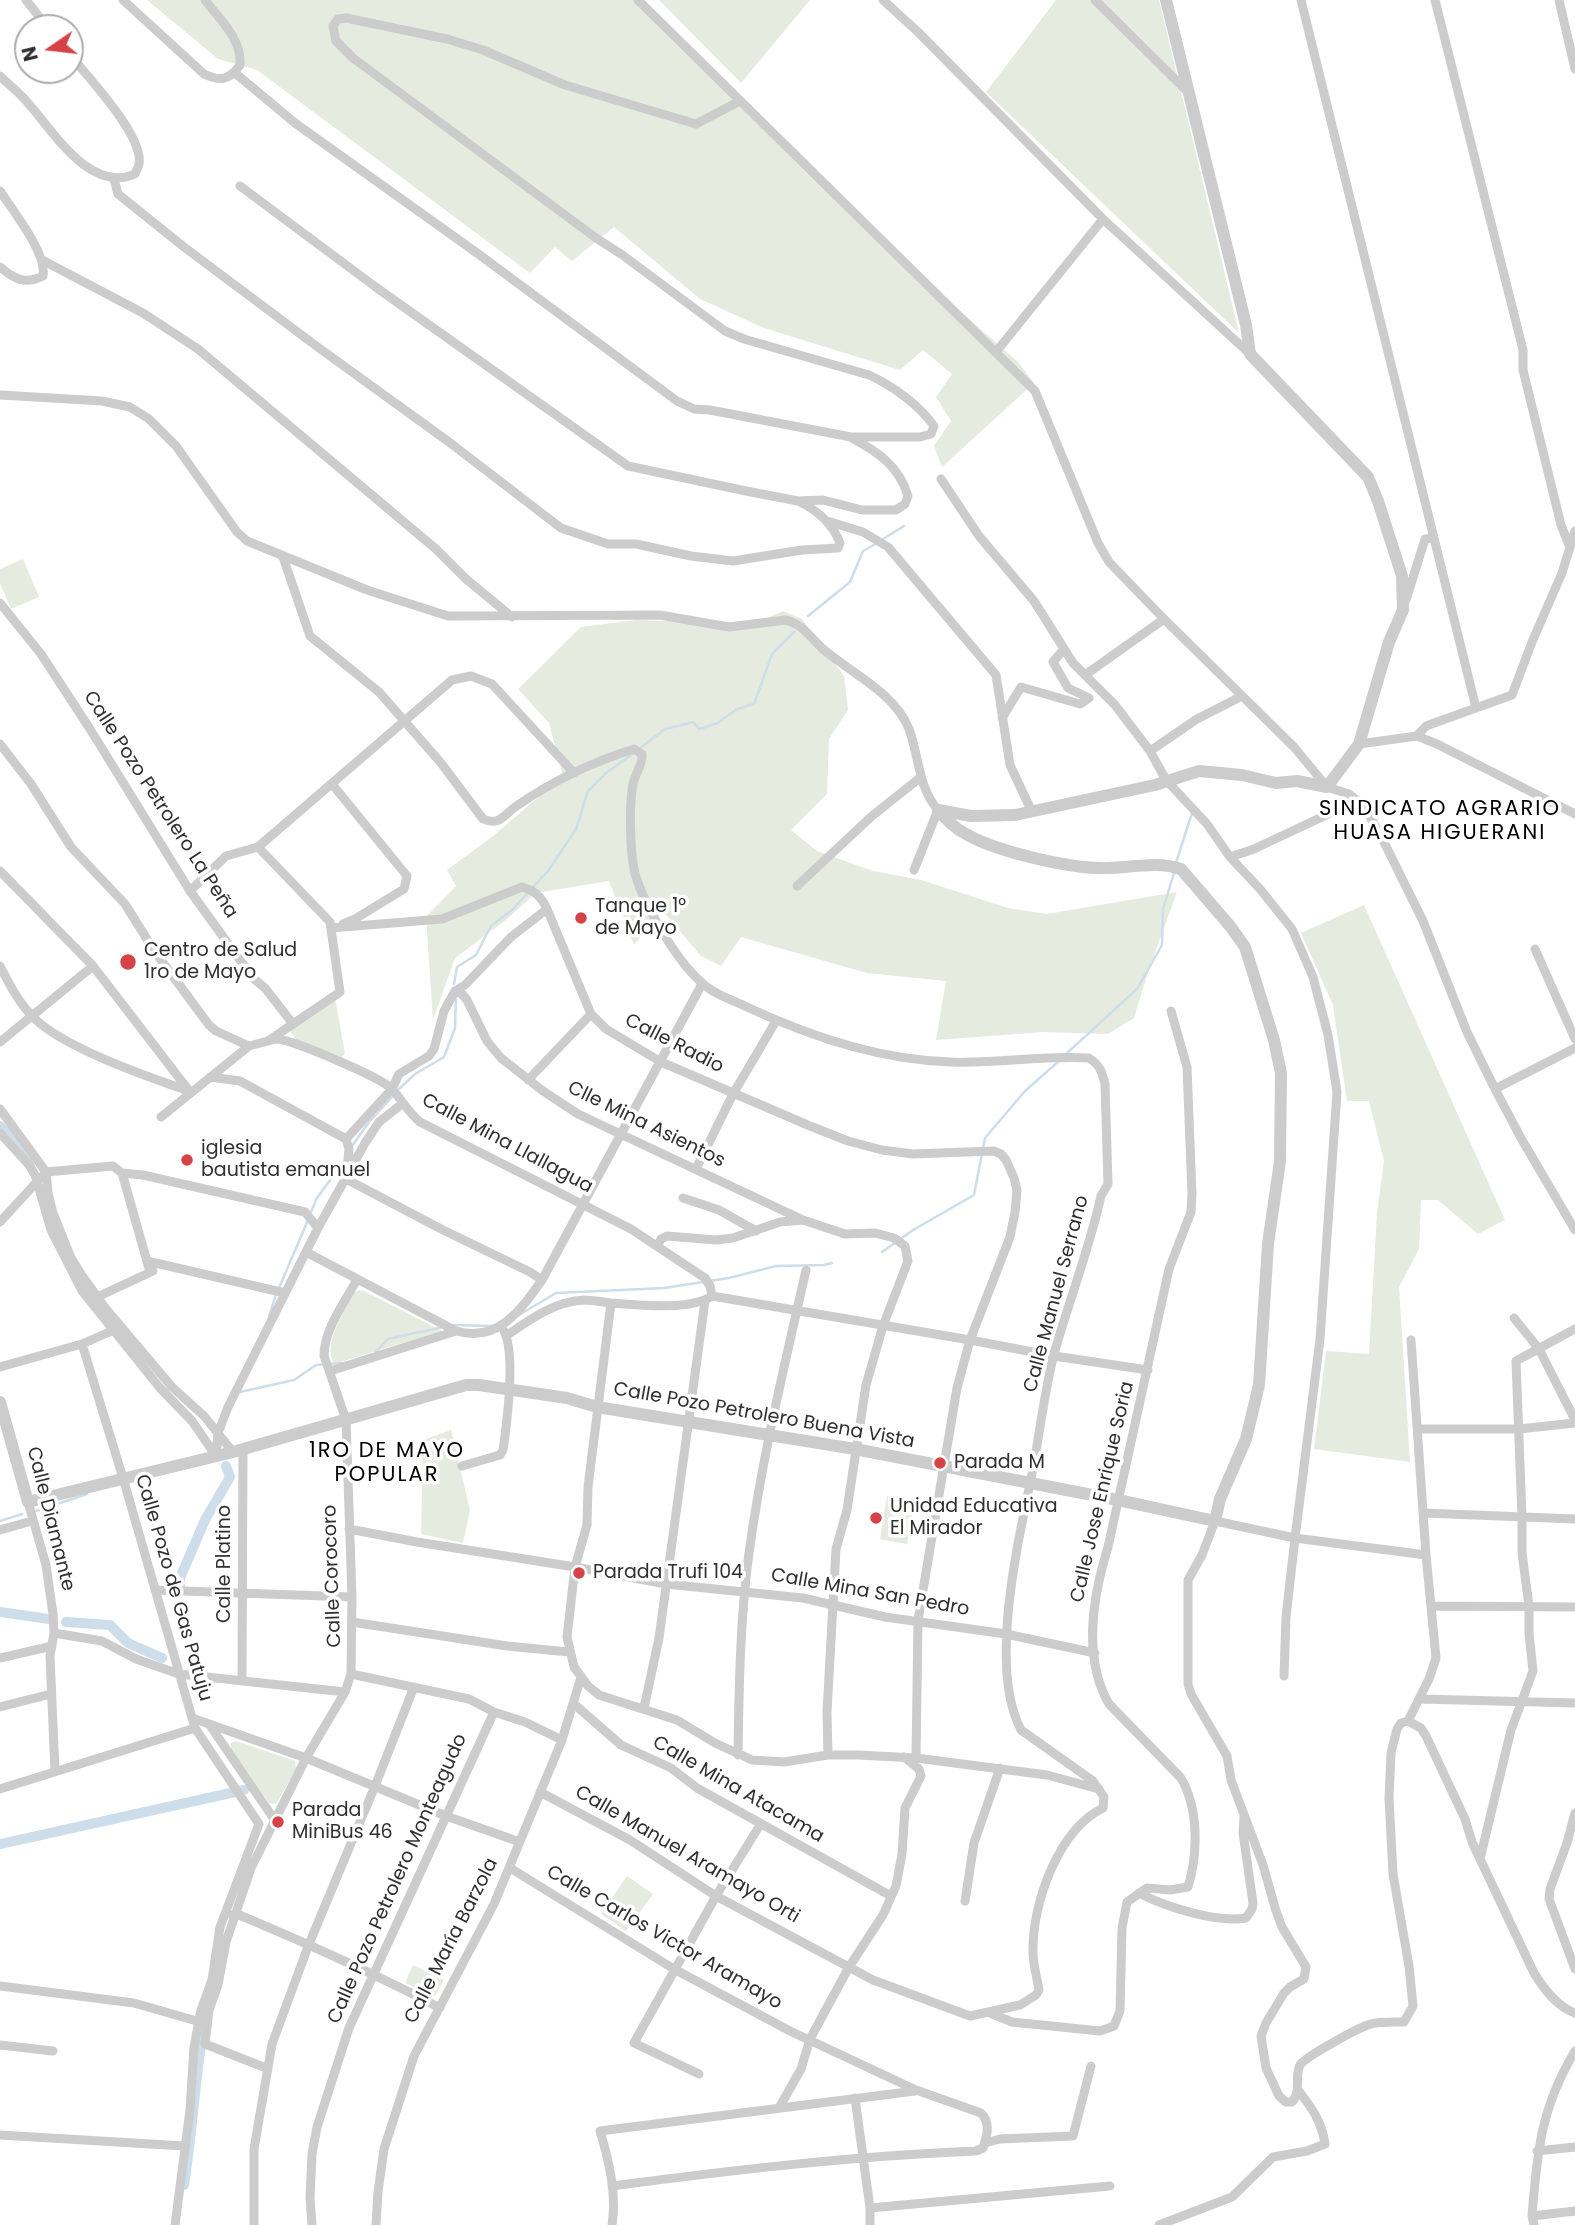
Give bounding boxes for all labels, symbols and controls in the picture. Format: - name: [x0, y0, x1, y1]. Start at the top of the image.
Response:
- north arrow: [14, 14, 84, 84]
- text: N: [15, 44, 45, 64]
- street label: Calle Pozo Petrolero La Peña: [78, 687, 242, 923]
- district label: SINDICATO AGRARIO HUASA HIGUERANI: [1321, 797, 1559, 847]
- place label: Tanque 1° de Mayo: [595, 896, 686, 940]
- marker: Tanque 1° de Mayo: [573, 910, 589, 926]
- place label: Centro de Salud 1ro de Mayo: [144, 940, 297, 984]
- marker: Centro de Salud 1ro de Mayo: [118, 952, 138, 972]
- street label: Calle Radio: [621, 1009, 727, 1079]
- street label: Clle Mina Asientos: [564, 1077, 728, 1173]
- street label: Calle Mina Llallagua: [418, 1089, 596, 1199]
- place label: iglesia bautista emanuel: [201, 1138, 370, 1182]
- marker: iglesia bautista emanuel: [179, 1152, 195, 1168]
- street label: Calle Manuel Serrano: [1020, 1193, 1094, 1395]
- street label: Calle Pozo Petrolero Buena Vista: [612, 1378, 916, 1454]
- street label: Calle Jose Enrique Soria: [1066, 1379, 1140, 1605]
- district label: 1RO DE MAYO POPULAR: [310, 1439, 464, 1489]
- street label: Calle Diamante: [21, 1444, 79, 1594]
- place label: Parada M: [954, 1452, 1045, 1474]
- marker: Parada M: [932, 1455, 948, 1471]
- street label: Calle Pozo de Gas Patuju: [130, 1472, 216, 1704]
- place label: Unidad Educativa El Mirador: [890, 1496, 1057, 1540]
- street label: Calle Corocoro: [319, 1504, 347, 1648]
- street label: Calle Platino: [214, 1505, 236, 1623]
- marker: Unidad Educativa El Mirador: [868, 1510, 884, 1526]
- place label: Parada Trufi 104: [593, 1562, 743, 1584]
- street label: Calle Mina San Pedro: [769, 1564, 971, 1622]
- marker: Parada Trufi 104: [571, 1565, 587, 1581]
- street label: Calle Pozo Petrolero Monteagudo: [324, 1731, 472, 2027]
- street label: Calle Mina Atacama: [648, 1732, 828, 1848]
- street label: Calle Manuel Aramayo Orti: [571, 1781, 803, 1929]
- place label: Parada MiniBus 46: [292, 1800, 393, 1844]
- marker: Parada MiniBus 46: [270, 1814, 286, 1830]
- street label: Calle María Barzola: [400, 1855, 504, 2027]
- street label: Calle Carlos Victor Aramayo: [542, 1861, 786, 2015]

